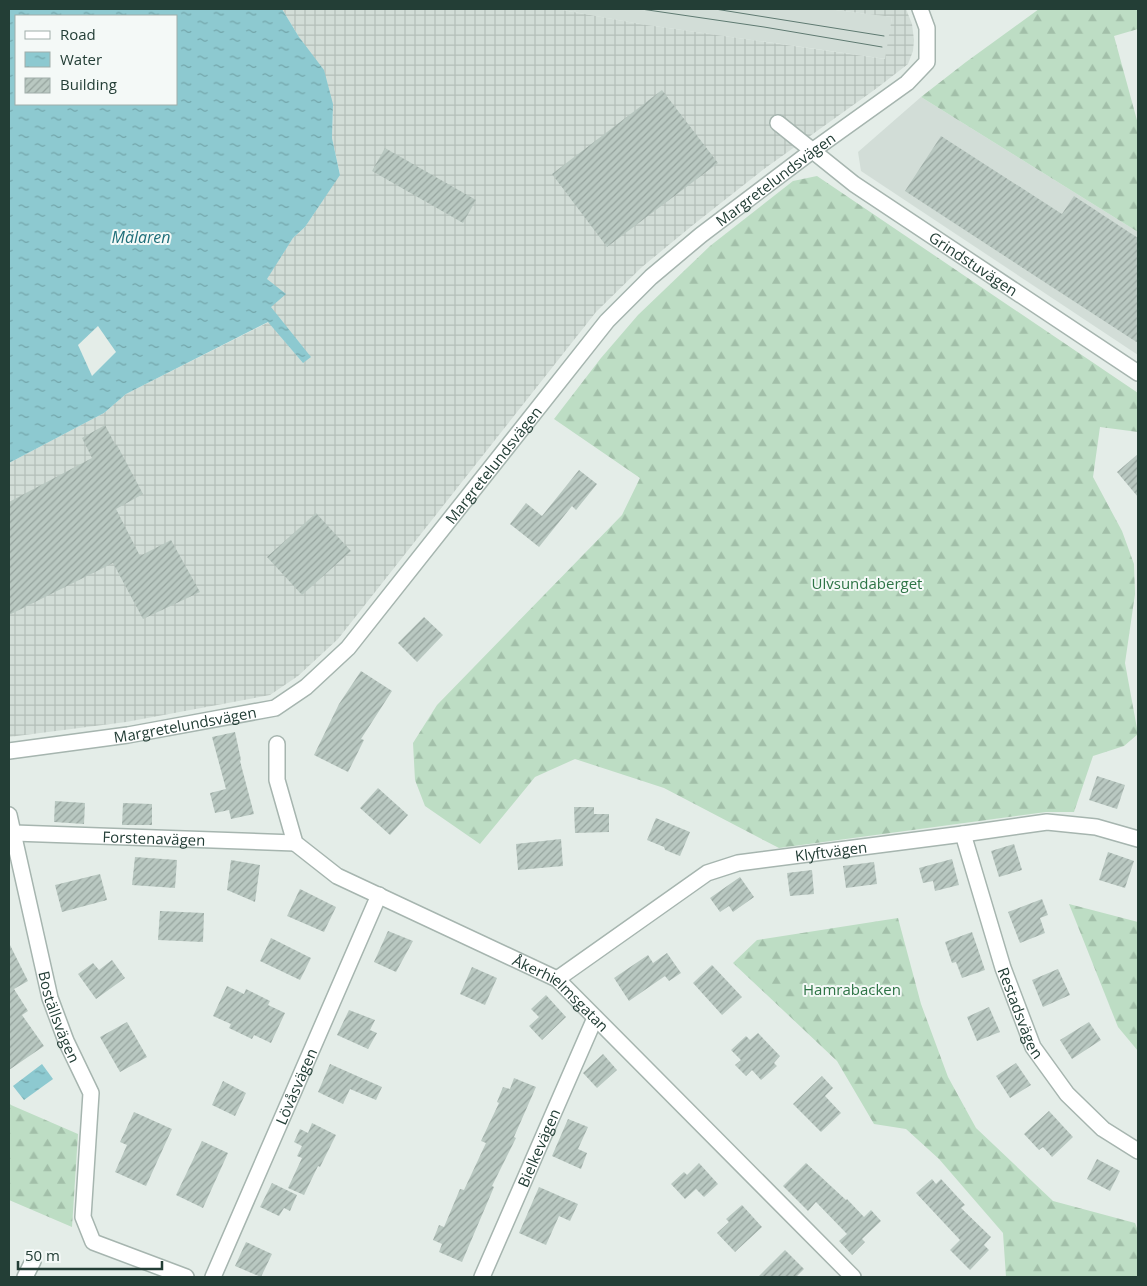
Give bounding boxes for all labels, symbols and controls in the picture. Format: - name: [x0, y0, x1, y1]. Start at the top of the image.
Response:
- legend: [15, 15, 178, 105]
- text: Road: [60, 24, 96, 44]
- text: Water: [60, 49, 102, 69]
- text: Building: [60, 74, 117, 94]
- street label: Margretelundsvägen: [711, 128, 839, 230]
- water label: Mälaren: [111, 226, 171, 248]
- street label: Grindstuvägen: [925, 227, 1022, 300]
- street label: Margretelundsvägen: [440, 402, 546, 528]
- park label: Ulvsundaberget: [812, 573, 922, 593]
- street label: Margretelundsvägen: [112, 702, 258, 747]
- street label: Forstenavägen: [102, 826, 206, 850]
- street label: Klyftvägen: [794, 836, 868, 866]
- street label: Åkerhielmsgatan: [510, 950, 613, 1036]
- street label: Restadsvägen: [994, 964, 1048, 1063]
- street label: Boställsvägen: [34, 969, 85, 1066]
- park label: Hamrabacken: [803, 979, 901, 999]
- street label: Lövåsvägen: [270, 1045, 321, 1128]
- street label: Bielkevägen: [512, 1105, 564, 1190]
- scale bar: [18, 1238, 161, 1270]
- text: 50 m: [25, 1245, 60, 1265]

